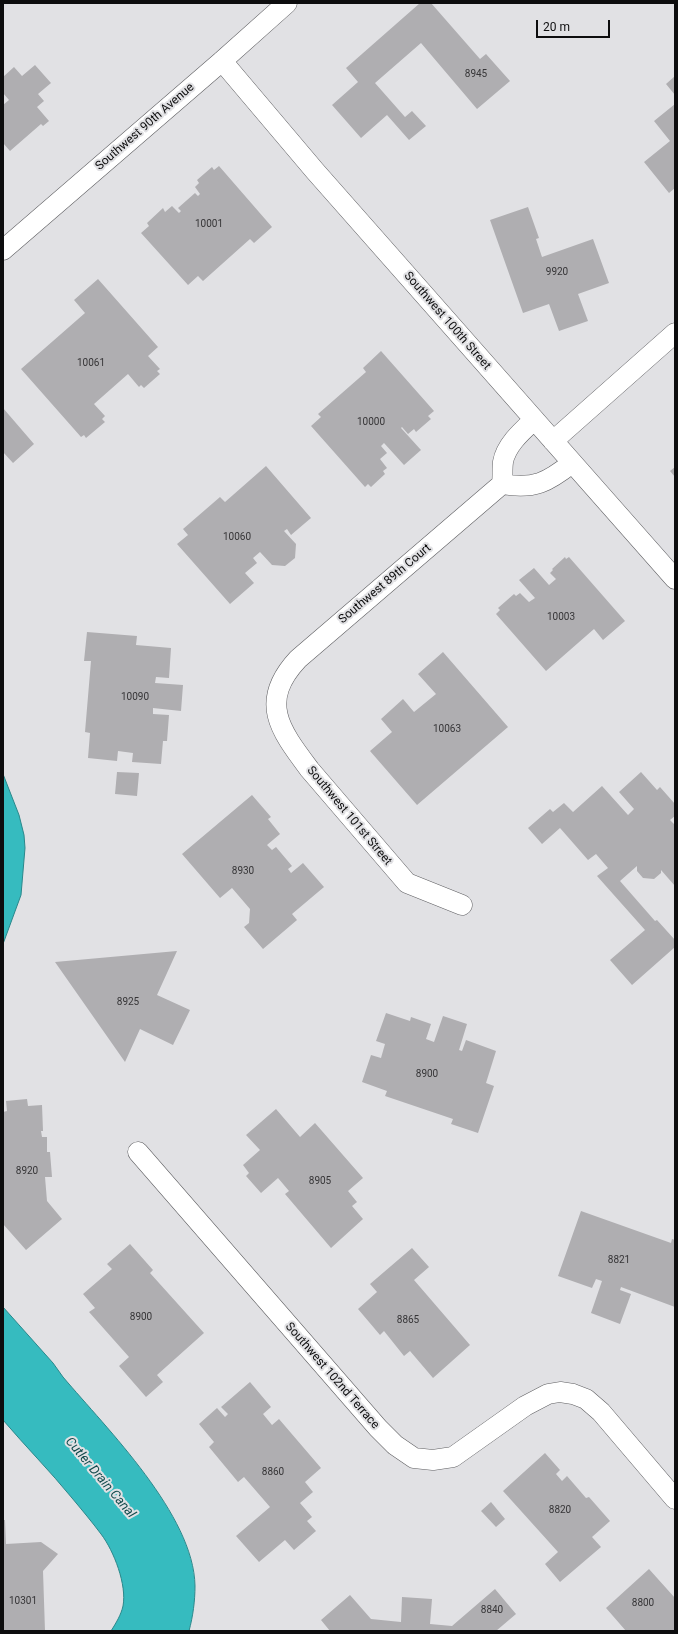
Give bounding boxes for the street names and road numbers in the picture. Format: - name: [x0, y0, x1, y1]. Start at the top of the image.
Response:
- street label: Southwest 90th Avenue: [93, 80, 197, 174]
- street label: Southwest 100th Street: [401, 269, 493, 373]
- street label: Southwest 89th Court: [336, 541, 434, 627]
- street label: Southwest 101st Street: [303, 764, 395, 868]
- street label: Southwest 102nd Terrace: [282, 1320, 382, 1432]

